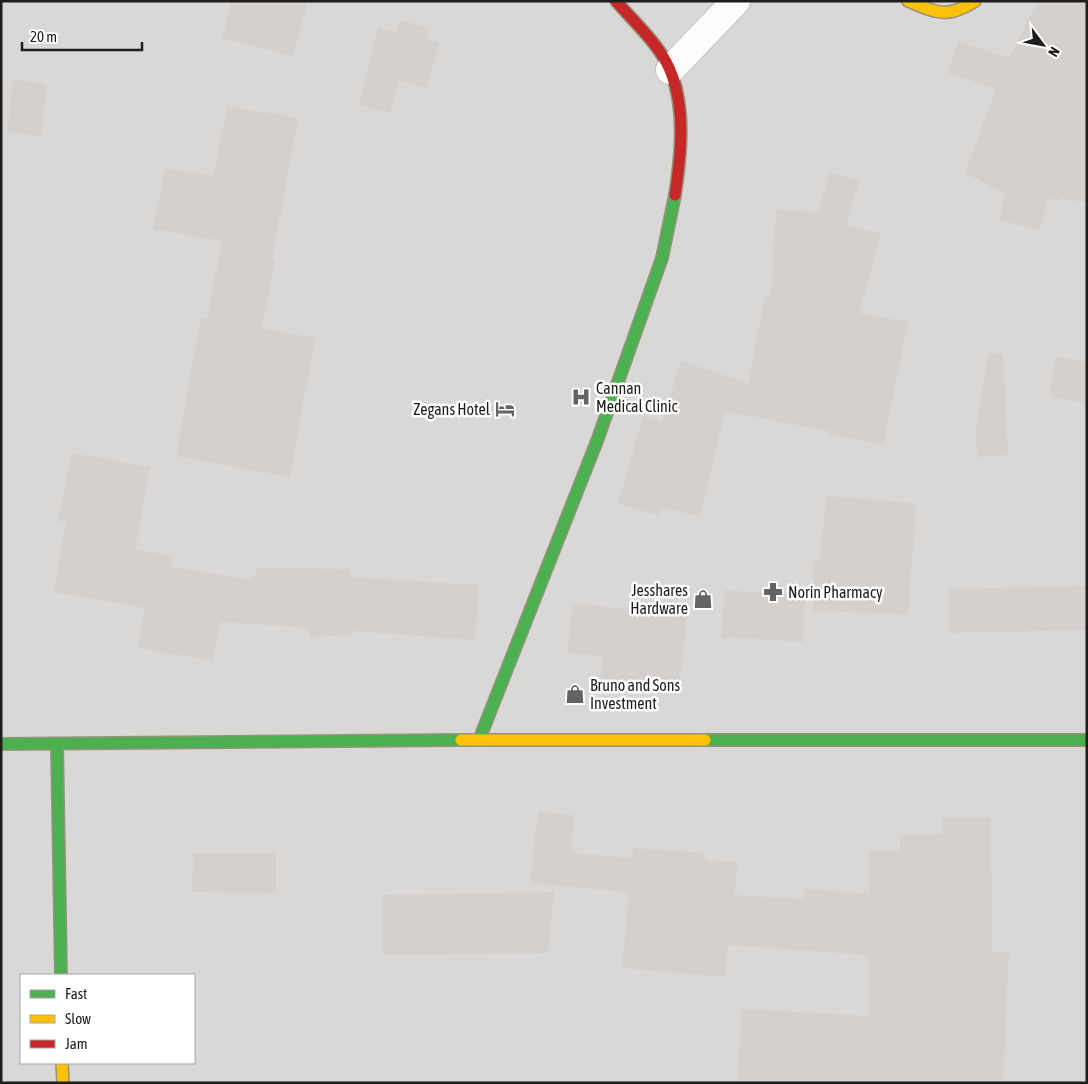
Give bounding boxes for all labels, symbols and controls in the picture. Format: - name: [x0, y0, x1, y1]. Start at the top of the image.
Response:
- scale bar: [22, 20, 142, 52]
- north arrow: [1018, 20, 1068, 70]
- text: 20 m: [30, 28, 57, 45]
- text: N: [1045, 44, 1063, 60]
- place label: Cannan Medical Clinic: [596, 379, 678, 415]
- hospital icon: Cannan Medical Clinic: [570, 386, 592, 408]
- hotel icon: Zegans Hotel: [494, 398, 516, 420]
- place label: Zegans Hotel: [413, 400, 491, 419]
- place label: Jesshares Hardware: [630, 581, 688, 617]
- pharmacy icon: Norin Pharmacy: [762, 581, 784, 603]
- place label: Norin Pharmacy: [788, 583, 883, 602]
- shop icon: Jesshares Hardware: [692, 588, 714, 610]
- place label: Bruno and Sons Investment: [590, 676, 680, 712]
- shop icon: Bruno and Sons Investment: [564, 683, 586, 705]
- legend: [20, 974, 195, 1064]
- text: Fast: [65, 985, 87, 1002]
- text: Slow: [65, 1010, 91, 1027]
- text: Jam: [65, 1035, 88, 1052]

